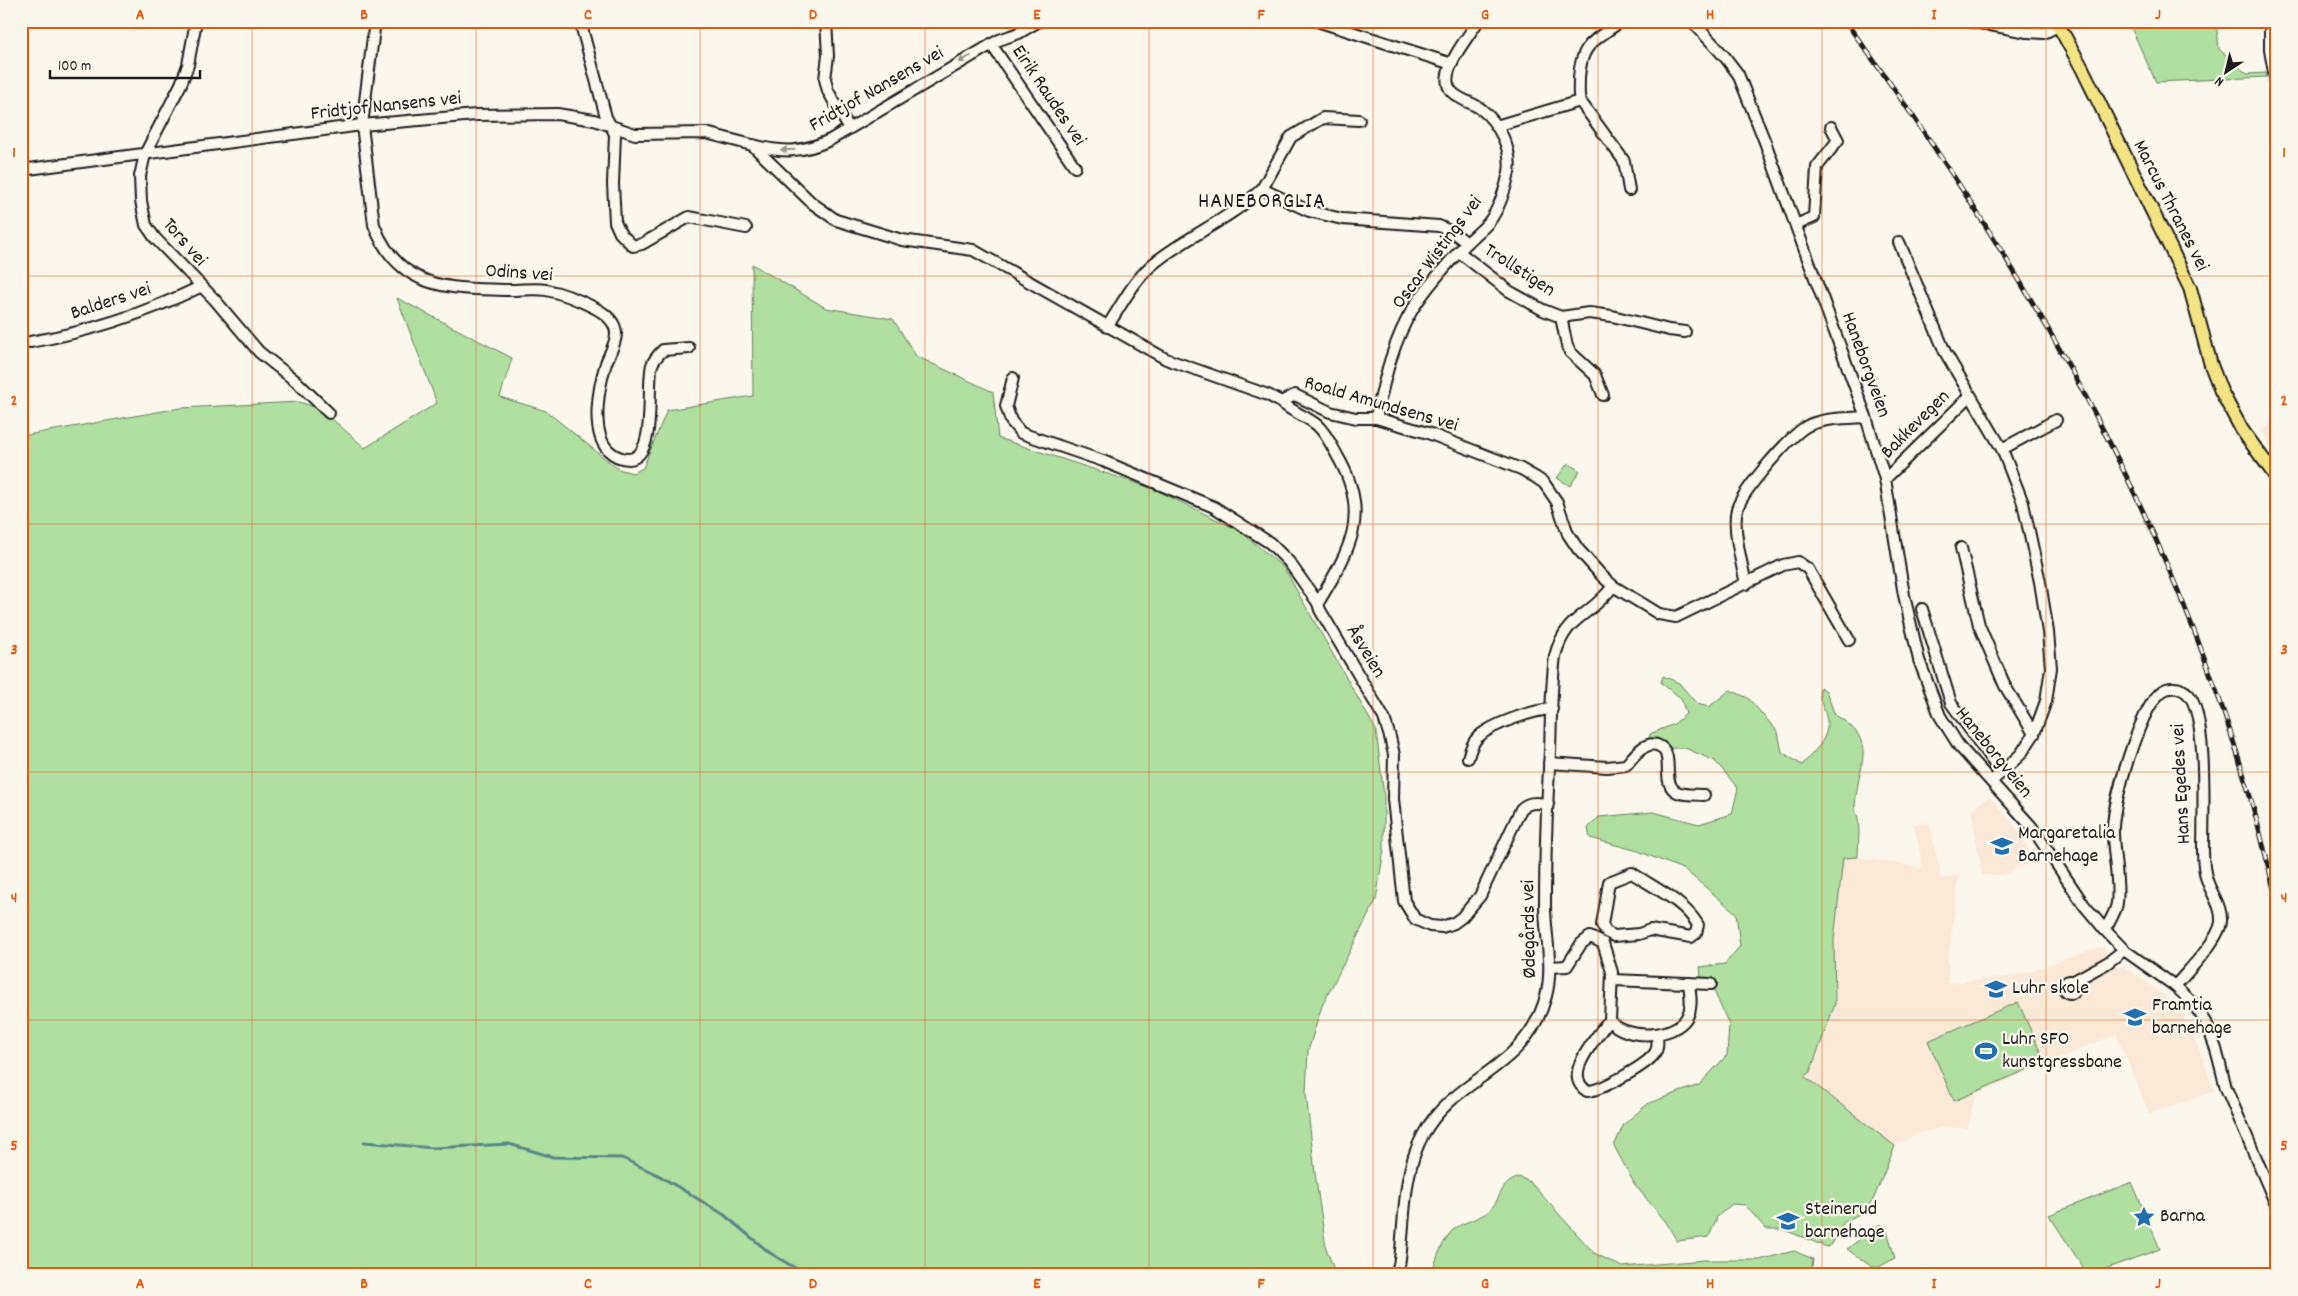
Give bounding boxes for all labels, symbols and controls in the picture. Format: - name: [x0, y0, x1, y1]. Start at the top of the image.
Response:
- text: A: [136, 4, 145, 27]
- text: B: [360, 4, 368, 27]
- text: C: [584, 4, 592, 27]
- text: D: [809, 4, 818, 27]
- text: E: [1033, 4, 1041, 27]
- text: F: [1257, 4, 1265, 27]
- text: G: [1481, 4, 1489, 27]
- text: H: [1706, 4, 1714, 27]
- text: I: [1932, 4, 1938, 27]
- text: J: [2155, 4, 2161, 27]
- street label: Fridtjof Nansens vei: [804, 40, 950, 140]
- street label: Eirik Raudes vei: [1004, 40, 1092, 152]
- scale bar: [50, 48, 200, 80]
- north arrow: [2200, 48, 2250, 98]
- one-way arrow: [958, 55, 972, 64]
- text: 100 m: [58, 56, 91, 78]
- text: N: [2211, 71, 2228, 91]
- street label: Fridtjof Nansens vei: [309, 85, 463, 129]
- street label: Marcus Thranes vei: [2125, 135, 2215, 277]
- text: 1: [12, 142, 16, 165]
- text: 1: [2282, 142, 2286, 165]
- one-way arrow: [780, 146, 796, 154]
- district label: HANEBORGLIA: [1198, 187, 1326, 218]
- street label: Oscar Wistings vei: [1386, 190, 1490, 316]
- street label: Tors vei: [155, 213, 213, 274]
- street label: Trollstigen: [1478, 237, 1560, 305]
- street label: Odins vei: [484, 258, 554, 290]
- street label: Balders vei: [67, 276, 155, 328]
- street label: Haneborgveien: [1833, 308, 1897, 422]
- street label: Roald Amundsens vei: [1301, 370, 1462, 440]
- street label: Bakkevegen: [1875, 384, 1957, 466]
- text: 2: [11, 390, 18, 413]
- text: 2: [2281, 390, 2288, 413]
- street label: Åsveien: [1338, 620, 1392, 684]
- text: 3: [10, 639, 18, 662]
- text: 3: [2280, 639, 2288, 662]
- street label: Haneborgveien: [1947, 701, 2039, 805]
- street label: Hans Egedes vei: [2165, 723, 2199, 845]
- place label: Margaretalia Barnehage: [2018, 820, 2116, 871]
- school or university icon: Margaretalia Barnehage: [1989, 833, 2015, 859]
- street label: Ødegårds vei: [1515, 879, 1545, 978]
- text: 4: [11, 887, 17, 910]
- text: 4: [2281, 887, 2287, 910]
- place label: Luhr skole: [2012, 975, 2089, 1003]
- school or university icon: Luhr skole: [1983, 976, 2009, 1002]
- place label: Framtia barnehage: [2152, 992, 2232, 1043]
- school or university icon: Framtia barnehage: [2122, 1004, 2148, 1030]
- place label: Luhr SFO kunstgressbane: [2002, 1026, 2122, 1077]
- sports icon: Luhr SFO kunstgressbane: [1973, 1038, 1999, 1064]
- text: 5: [10, 1135, 18, 1158]
- text: 5: [2280, 1135, 2288, 1158]
- place label: Steinerud barnehage: [1805, 1196, 1885, 1247]
- place label: Barna: [2160, 1203, 2206, 1231]
- place icon: Barna: [2131, 1204, 2157, 1230]
- school or university icon: Steinerud barnehage: [1775, 1208, 1801, 1234]
- text: A: [136, 1273, 145, 1296]
- text: B: [360, 1273, 368, 1296]
- text: C: [584, 1273, 592, 1296]
- text: D: [809, 1273, 818, 1296]
- text: E: [1033, 1273, 1041, 1296]
- text: F: [1257, 1273, 1265, 1296]
- text: G: [1481, 1273, 1489, 1296]
- text: H: [1706, 1273, 1714, 1296]
- text: I: [1932, 1273, 1938, 1296]
- text: J: [2155, 1273, 2161, 1296]

